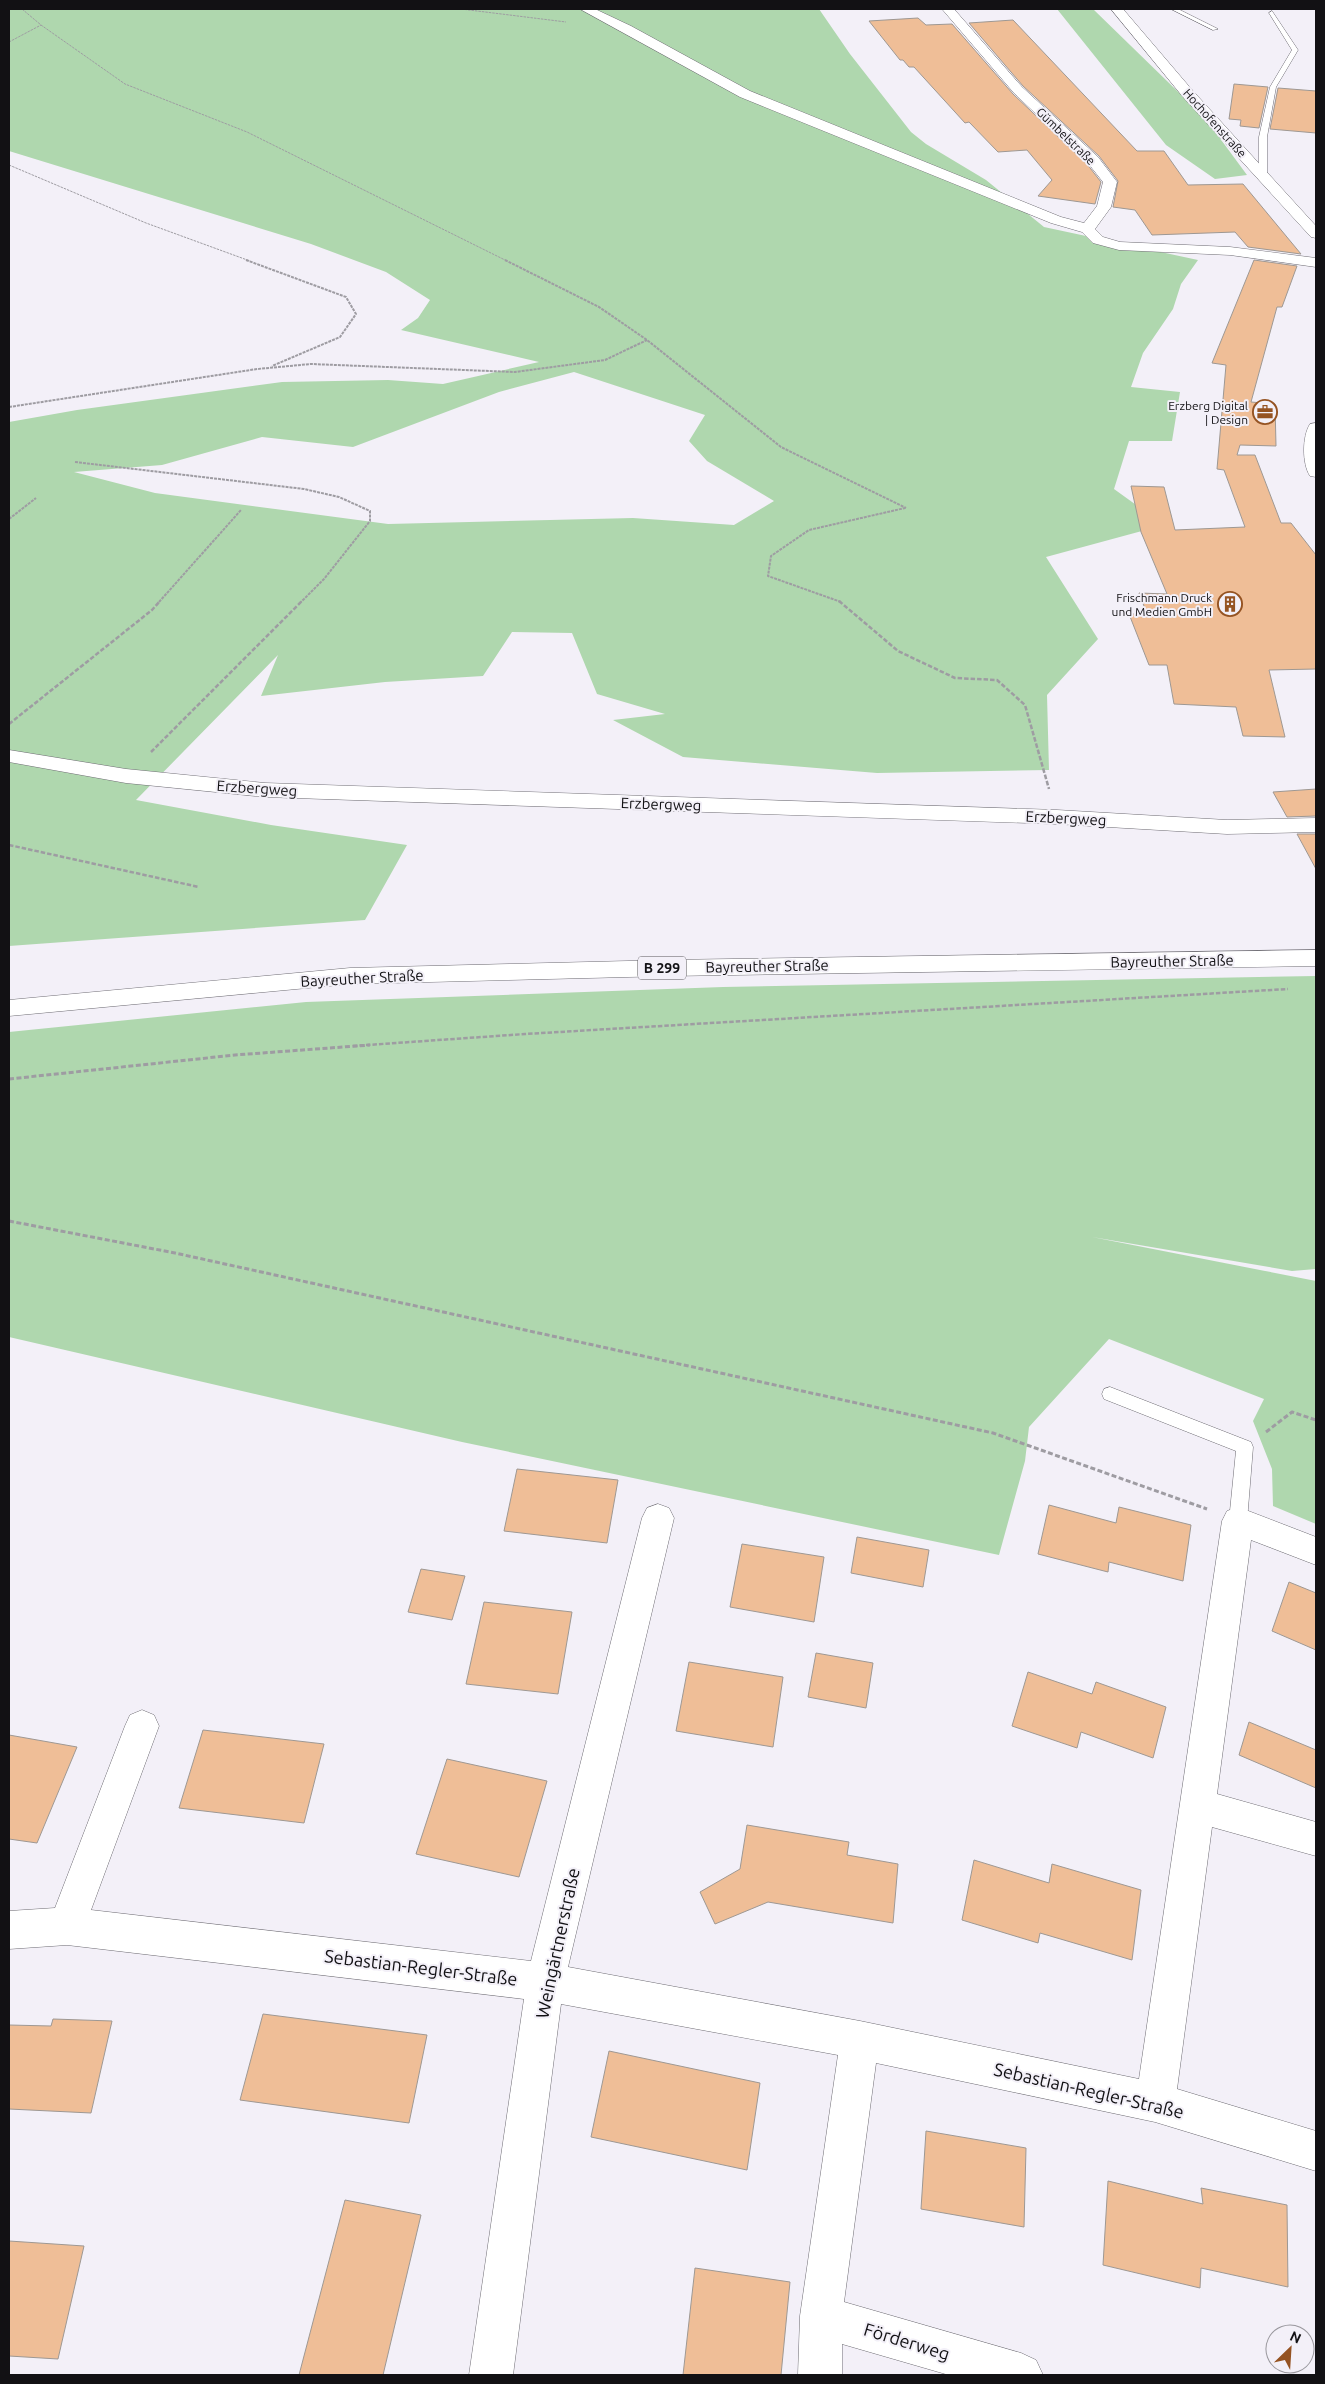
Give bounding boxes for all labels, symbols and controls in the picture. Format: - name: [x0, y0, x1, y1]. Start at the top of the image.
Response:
- street label: Hochofenstraße: [1181, 86, 1249, 160]
- street label: Gümbelstraße: [1034, 105, 1098, 167]
- place label: Erzberg Digital | Design: [1168, 399, 1248, 426]
- office icon: Erzberg Digital | Design: [1252, 399, 1278, 425]
- place label: Frischmann Druck und Medien GmbH: [1112, 591, 1212, 618]
- building icon: Frischmann Druck und Medien GmbH: [1217, 591, 1243, 617]
- street label: Erzbergweg: [216, 777, 298, 799]
- street label: Erzbergweg: [620, 794, 702, 814]
- street label: Erzbergweg: [1025, 807, 1107, 829]
- street label: Bayreuther Straße: [1110, 951, 1234, 971]
- road number: B 299: [638, 956, 686, 980]
- street label: Bayreuther Straße: [705, 956, 829, 976]
- street label: Bayreuther Straße: [300, 966, 424, 990]
- street label: Weingärtnerstraße: [531, 1866, 583, 2020]
- street label: Sebastian-Regler-Straße: [323, 1945, 519, 1989]
- street label: Sebastian-Regler-Straße: [992, 2058, 1186, 2122]
- street label: Förderweg: [862, 2318, 952, 2364]
- north arrow: [1265, 2324, 1315, 2374]
- text: N: [1287, 2328, 1304, 2347]

